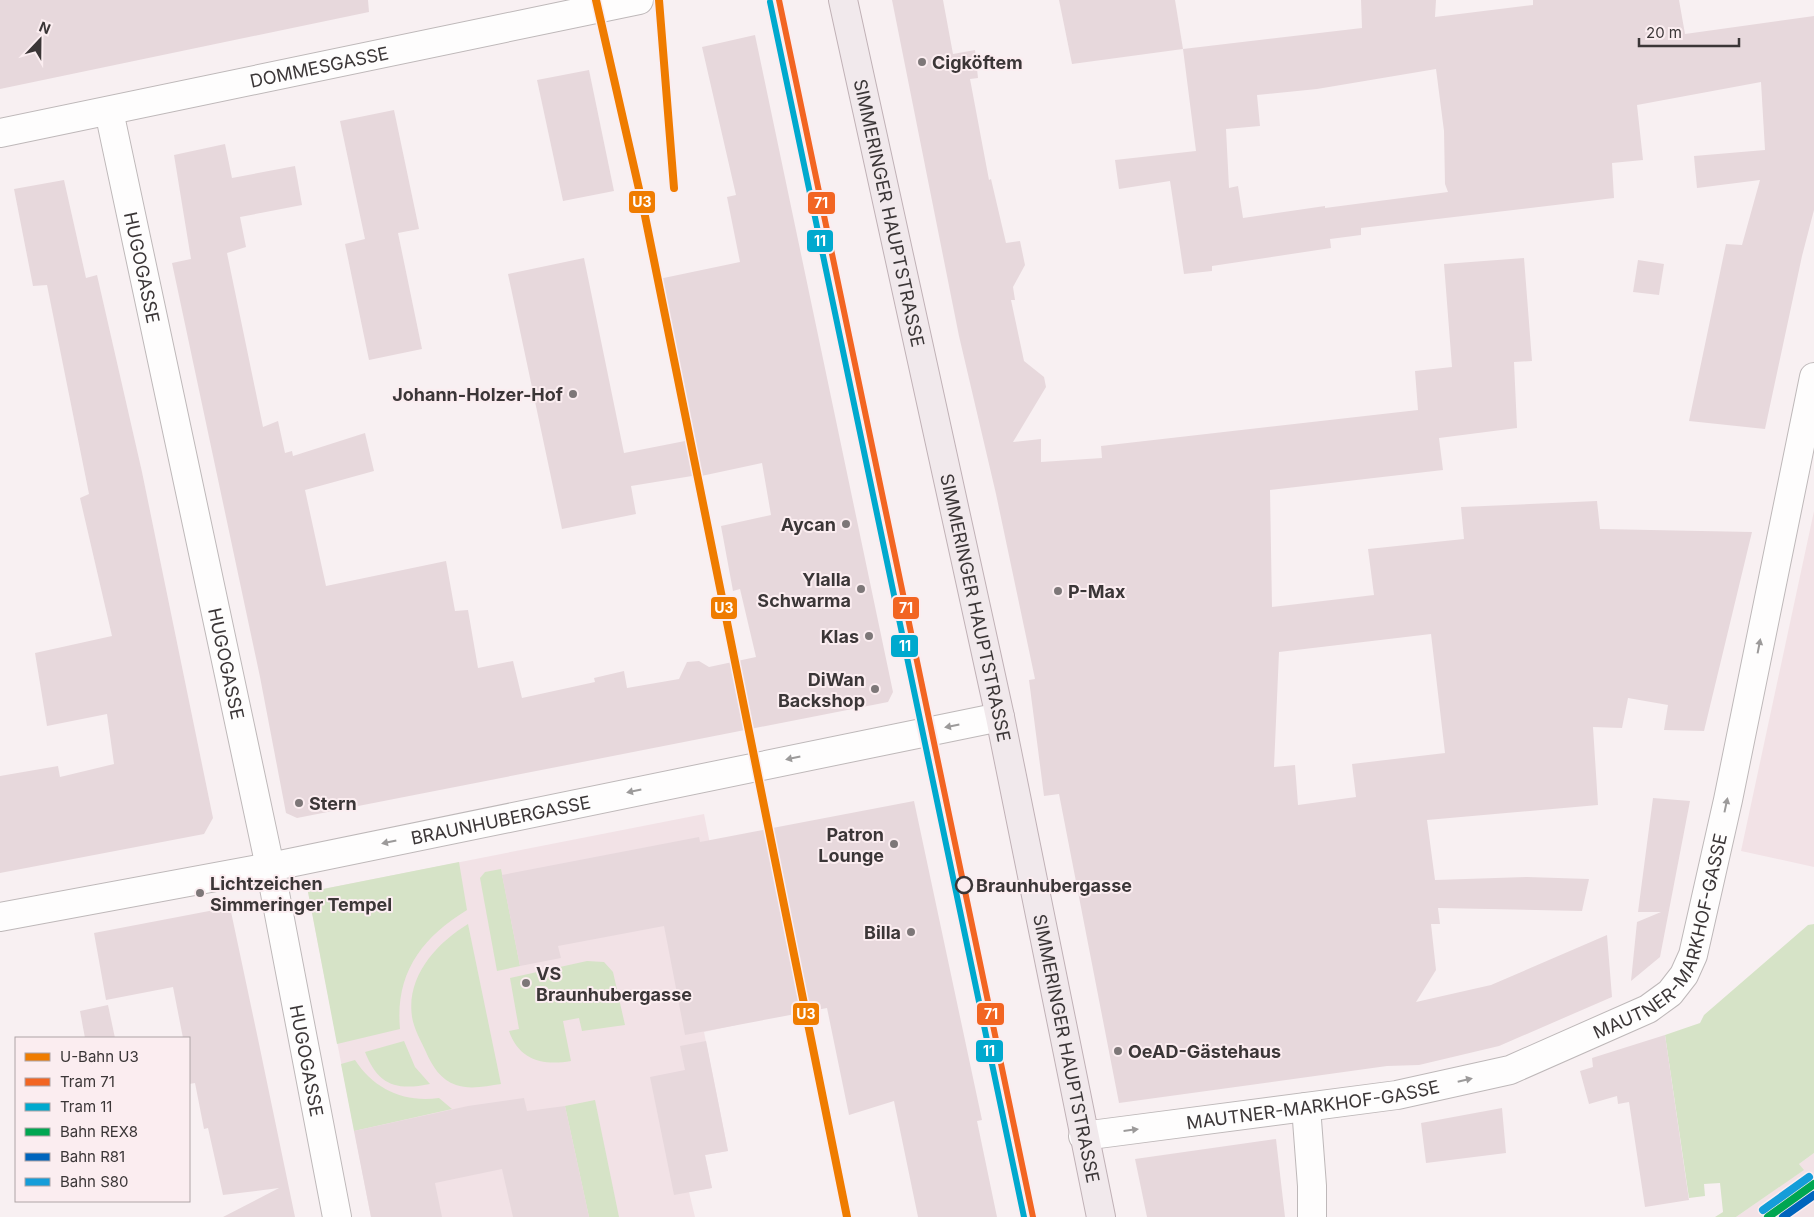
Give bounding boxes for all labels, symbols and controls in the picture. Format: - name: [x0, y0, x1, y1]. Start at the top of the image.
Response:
- north arrow: [15, 15, 65, 65]
- scale bar: [1639, 15, 1739, 47]
- text: N: [37, 18, 53, 37]
- text: 20 m: [1646, 23, 1682, 42]
- street label: DOMMESGASSE: [248, 42, 390, 91]
- place label: Cigköftem: [932, 52, 1023, 73]
- marker: Cigköftem: [916, 56, 928, 68]
- street label: SIMMERINGER HAUPTSTRASSE: [850, 77, 929, 349]
- line badge: U3: [628, 190, 656, 214]
- line badge: 71: [807, 191, 836, 215]
- text: U3: [632, 193, 652, 210]
- text: 71: [814, 194, 828, 211]
- street label: HUGOGASSE: [120, 210, 164, 325]
- line badge: 11: [806, 229, 834, 253]
- text: 11: [814, 232, 826, 249]
- place label: Johann-Holzer-Hof: [392, 384, 563, 405]
- marker: Johann-Holzer-Hof: [567, 388, 579, 400]
- street label: SIMMERINGER HAUPTSTRASSE: [937, 472, 1015, 744]
- place label: Aycan: [781, 514, 836, 535]
- marker: Aycan: [840, 518, 852, 530]
- place label: Ylalla Schwarma: [757, 569, 851, 611]
- place label: P-Max: [1068, 581, 1126, 602]
- marker: Ylalla Schwarma: [855, 583, 867, 595]
- marker: P-Max: [1052, 585, 1064, 597]
- line badge: U3: [710, 596, 738, 620]
- line badge: 71: [892, 596, 920, 620]
- text: U3: [714, 599, 734, 616]
- text: 71: [899, 599, 913, 616]
- street label: HUGOGASSE: [205, 606, 249, 721]
- place label: Klas: [821, 626, 859, 647]
- marker: Klas: [863, 630, 875, 642]
- line badge: 11: [890, 634, 919, 658]
- text: 11: [899, 637, 911, 654]
- one-way arrow: [1755, 639, 1763, 654]
- place label: DiWan Backshop: [778, 669, 865, 711]
- marker: DiWan Backshop: [869, 683, 881, 695]
- one-way arrow: [945, 722, 960, 730]
- one-way arrow: [785, 755, 801, 763]
- one-way arrow: [626, 787, 642, 795]
- street label: BRAUNHUBERGASSE: [409, 791, 592, 848]
- place label: Stern: [309, 793, 357, 814]
- marker: Stern: [293, 797, 305, 809]
- one-way arrow: [1723, 797, 1731, 813]
- place label: Patron Lounge: [818, 824, 884, 866]
- street label: MAUTNER-MARKHOF-GASSE: [1590, 831, 1731, 1042]
- one-way arrow: [382, 838, 397, 846]
- marker: Patron Lounge: [888, 838, 900, 850]
- place label: Lichtzeichen Simmeringer Tempel: [210, 873, 392, 915]
- place label: Braunhubergasse: [976, 875, 1132, 896]
- marker: Braunhubergasse: [955, 876, 973, 894]
- marker: Lichtzeichen Simmeringer Tempel: [194, 887, 206, 899]
- street label: SIMMERINGER HAUPTSTRASSE: [1030, 912, 1104, 1185]
- place label: Billa: [864, 922, 901, 943]
- marker: Billa: [905, 926, 917, 938]
- place label: VS Braunhubergasse: [536, 963, 692, 1005]
- marker: VS Braunhubergasse: [520, 977, 532, 989]
- line badge: U3: [792, 1002, 820, 1026]
- line badge: 71: [976, 1002, 1005, 1026]
- street label: HUGOGASSE: [286, 1003, 328, 1118]
- text: U3: [796, 1005, 816, 1022]
- text: 71: [984, 1005, 998, 1022]
- legend: [15, 1037, 190, 1202]
- line badge: 11: [975, 1039, 1004, 1063]
- place label: OeAD-Gästehaus: [1128, 1041, 1281, 1062]
- text: 11: [983, 1042, 995, 1059]
- marker: OeAD-Gästehaus: [1112, 1045, 1124, 1057]
- text: U-Bahn U3: [60, 1047, 139, 1066]
- text: Tram 71: [60, 1072, 115, 1091]
- street label: MAUTNER-MARKHOF-GASSE: [1185, 1075, 1441, 1133]
- one-way arrow: [1457, 1076, 1472, 1084]
- text: Tram 11: [60, 1097, 112, 1116]
- text: Bahn REX8: [60, 1122, 138, 1141]
- one-way arrow: [1124, 1126, 1140, 1134]
- text: Bahn R81: [60, 1147, 125, 1166]
- text: Bahn S80: [60, 1172, 129, 1191]

